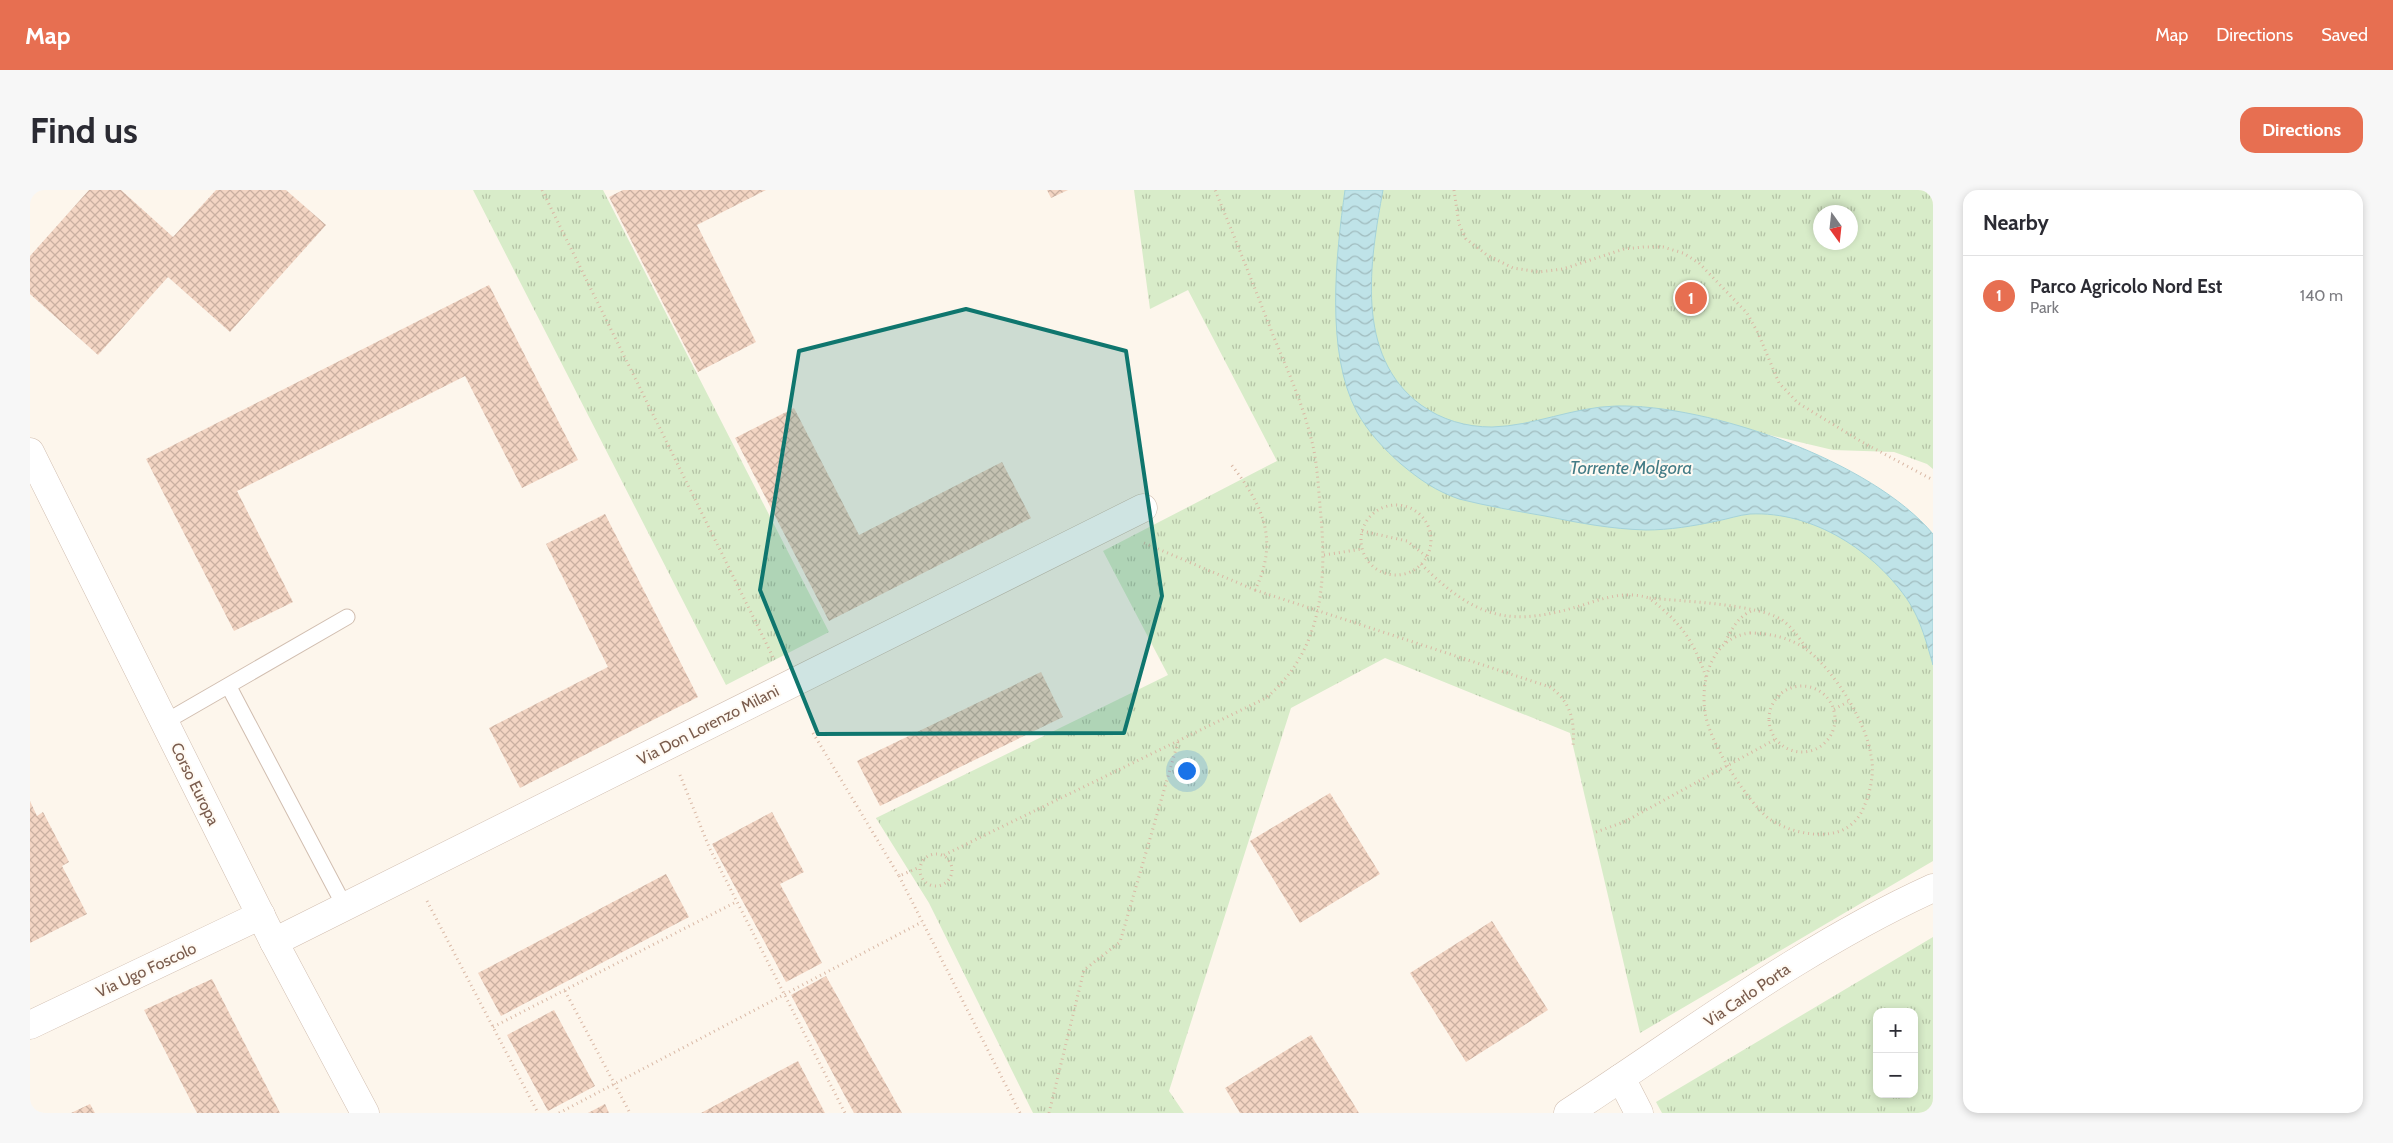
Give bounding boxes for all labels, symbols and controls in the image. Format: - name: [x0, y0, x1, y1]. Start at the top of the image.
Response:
- text: Map: [25, 21, 71, 50]
- text: Map: [2155, 24, 2188, 46]
- text: Directions: [2216, 24, 2293, 46]
- text: Saved: [2321, 24, 2368, 46]
- button: Directions: [2240, 107, 2363, 153]
- text: Find us: [30, 109, 138, 152]
- north arrow: [1813, 205, 1858, 250]
- text: Nearby: [1983, 210, 2049, 235]
- text: Parco Agricolo Nord Est: [2030, 275, 2222, 298]
- pin: 1: [1675, 279, 1707, 317]
- text: 1: [1996, 286, 2002, 305]
- text: 140 m: [2300, 286, 2343, 305]
- text: Park: [2030, 298, 2059, 317]
- water label: Torrente Molgora: [1570, 457, 1692, 479]
- street label: Via Don Lorenzo Milani: [634, 681, 782, 769]
- street label: Corso Europa: [167, 740, 223, 829]
- your location: [1174, 758, 1200, 784]
- street label: Via Ugo Foscolo: [93, 938, 199, 1002]
- street label: Via Carlo Porta: [1700, 959, 1794, 1031]
- map controls: [1873, 1008, 1918, 1098]
- button: +: [1873, 1008, 1918, 1053]
- button: −: [1873, 1053, 1918, 1098]

